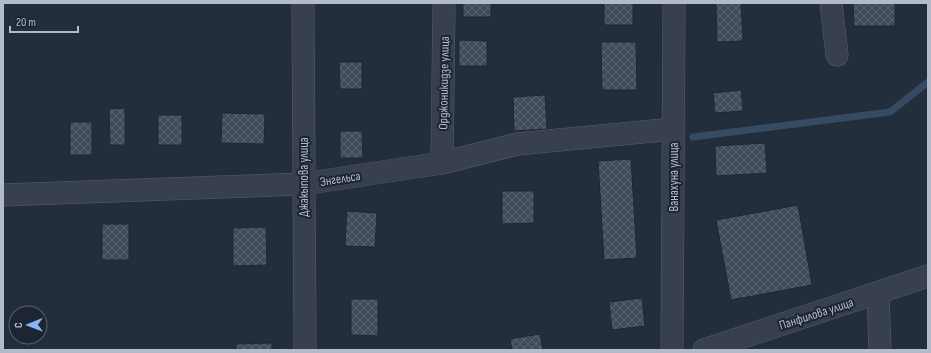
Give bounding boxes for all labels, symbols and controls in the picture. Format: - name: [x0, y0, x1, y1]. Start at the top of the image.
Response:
- scale bar: [10, 8, 78, 34]
- text: 20 m: [16, 15, 36, 30]
- street label: Орджоникидзе улица: [435, 36, 453, 130]
- street label: Джакыпова улица: [296, 137, 312, 217]
- street label: Ванахуна улица: [666, 142, 682, 212]
- street label: Энгельса: [319, 168, 362, 190]
- street label: Панфилова улица: [777, 294, 856, 334]
- north arrow: [8, 305, 48, 345]
- text: С: [12, 322, 25, 328]

